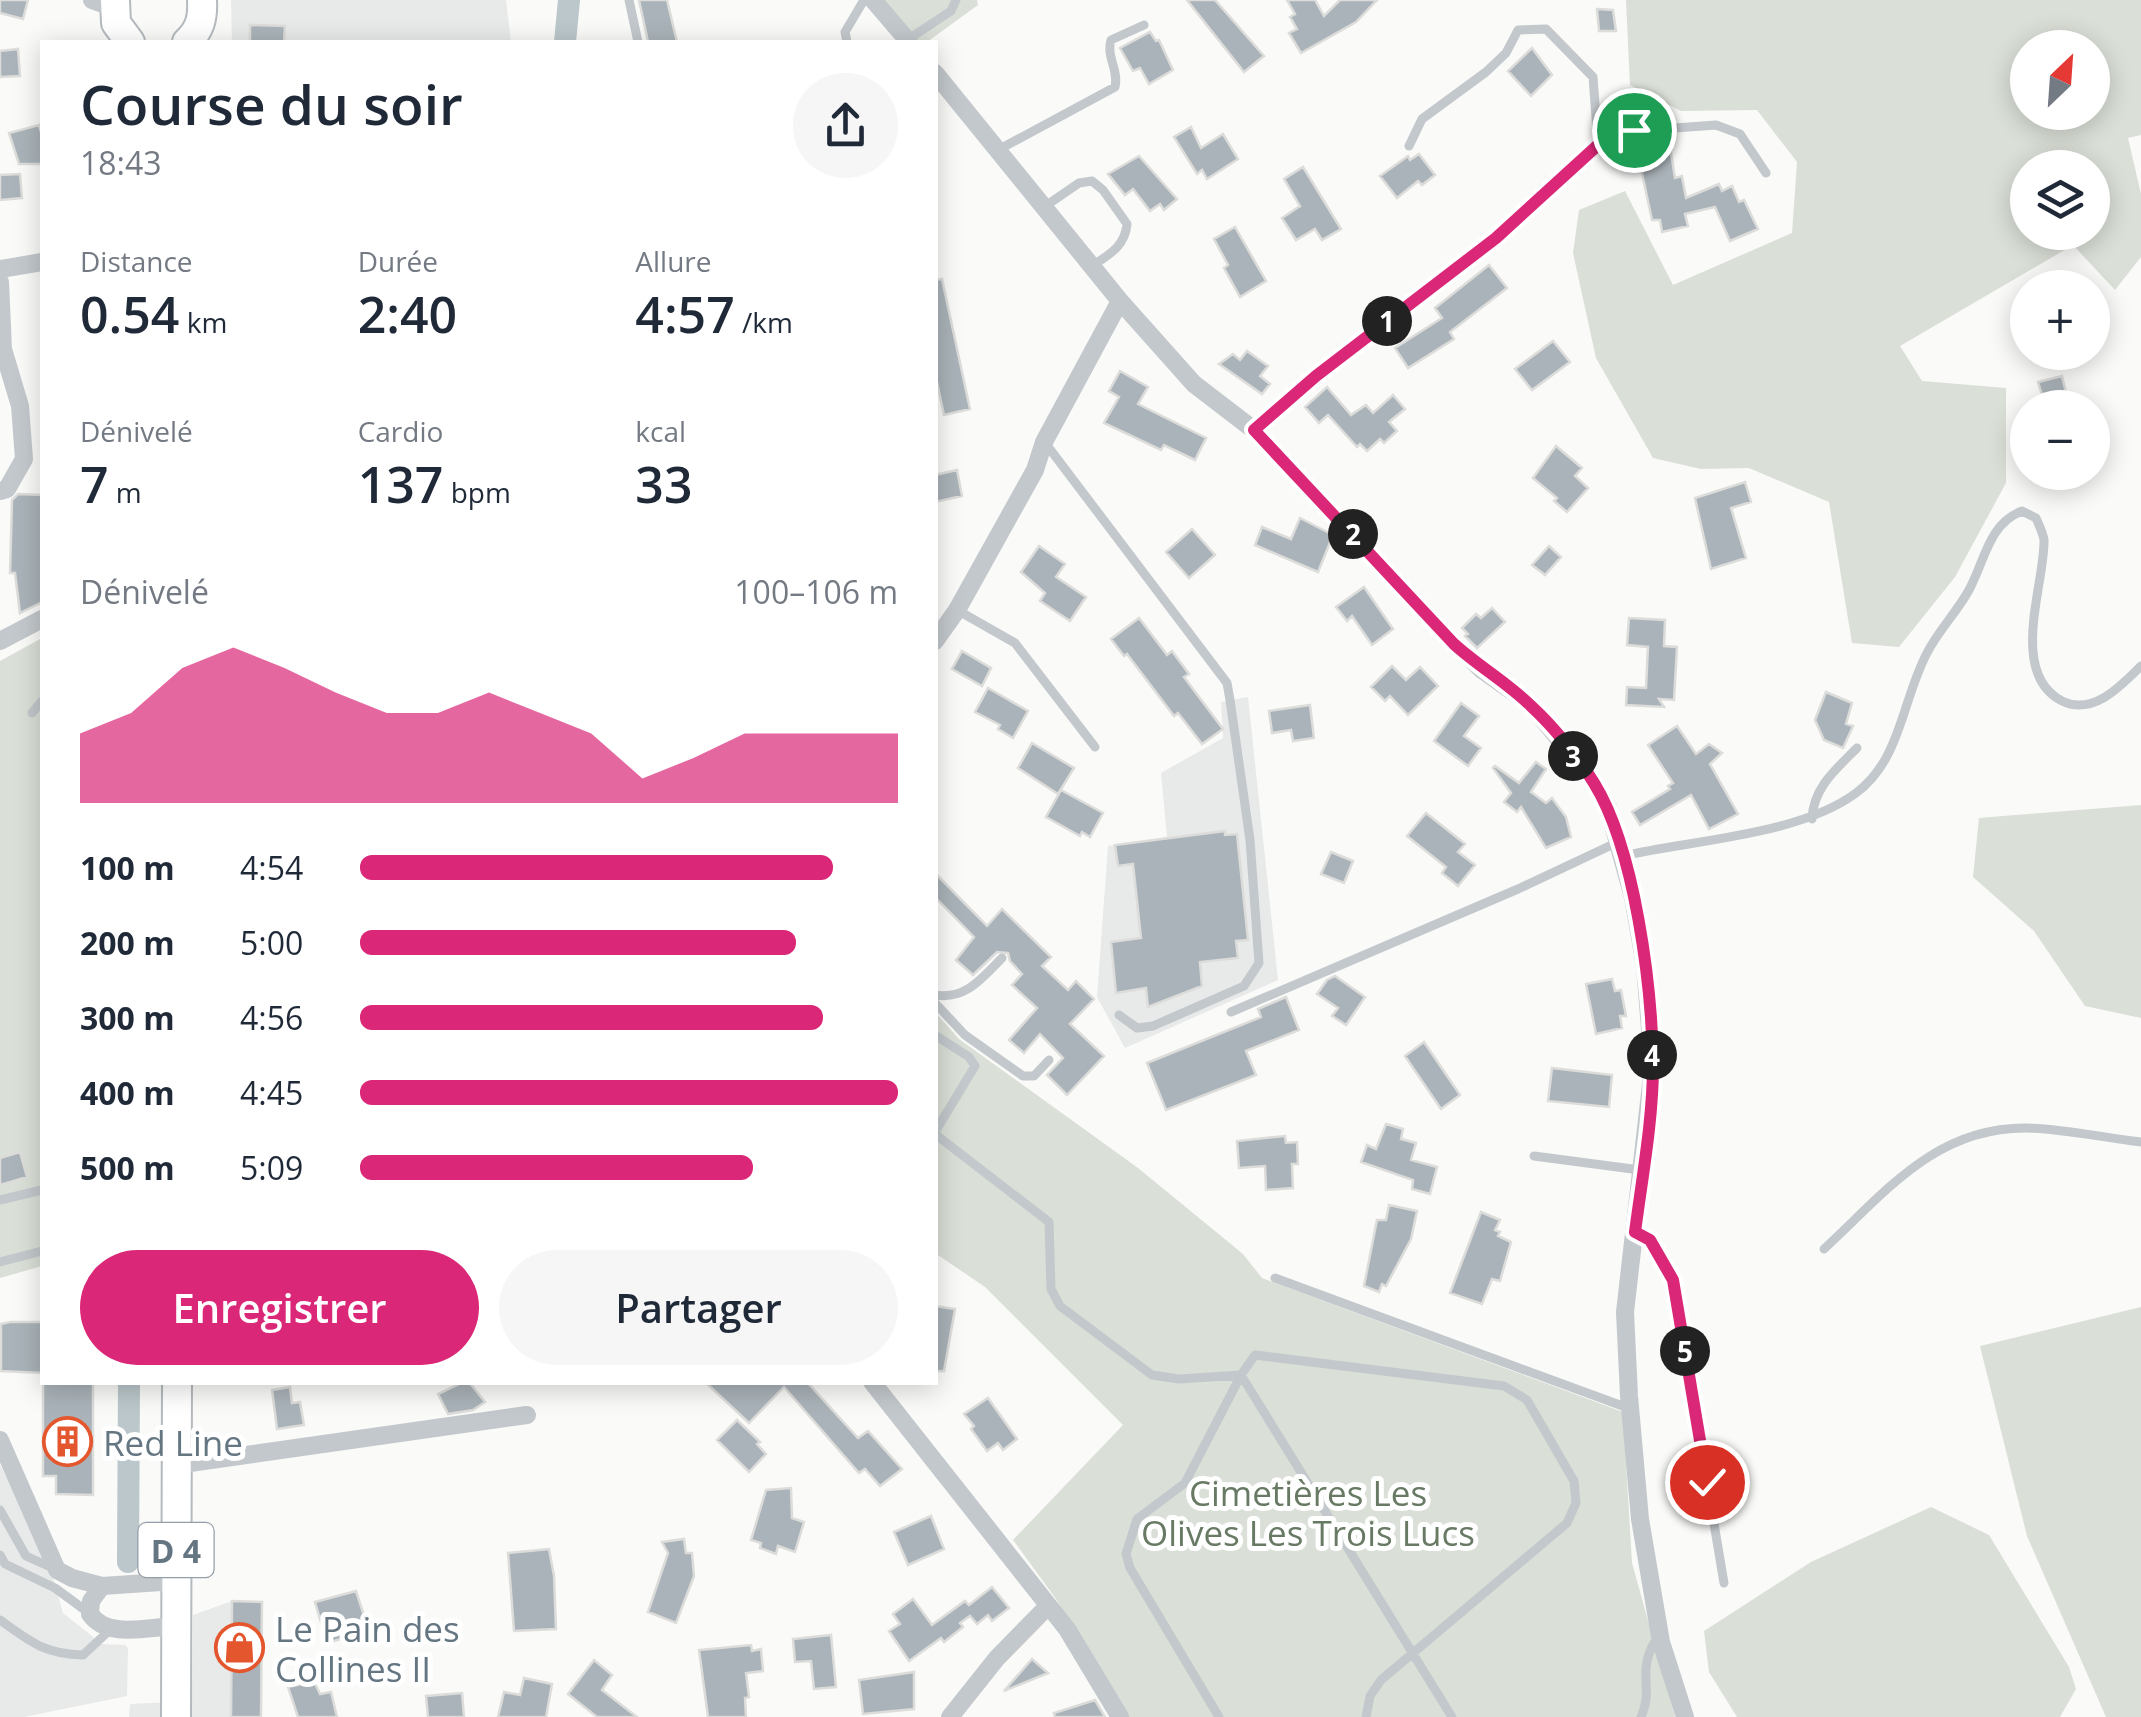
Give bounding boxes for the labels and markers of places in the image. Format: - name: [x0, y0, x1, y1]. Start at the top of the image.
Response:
- pin: [1592, 88, 1677, 173]
- pin: 1: [1362, 296, 1412, 346]
- pin: 2: [1328, 509, 1378, 559]
- pin: 3: [1548, 731, 1598, 781]
- pin: 4: [1627, 1030, 1677, 1080]
- pin: 5: [1660, 1326, 1710, 1376]
- building icon: Red Line: [42, 1416, 94, 1468]
- place label: Red Line: [103, 1419, 243, 1466]
- pin: [1665, 1440, 1750, 1525]
- place label: Le Pain des Collines II: [275, 1605, 460, 1692]
- shop icon: Le Pain des Collines II: [214, 1622, 266, 1674]

